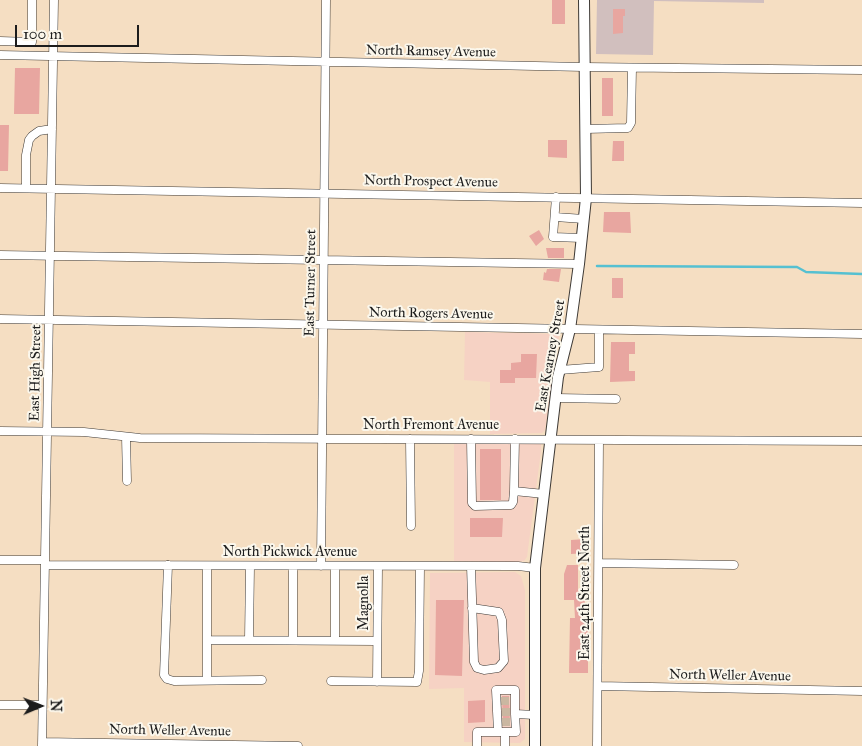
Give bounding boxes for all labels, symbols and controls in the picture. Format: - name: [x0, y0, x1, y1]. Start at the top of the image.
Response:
- scale bar: [18, 15, 141, 47]
- text: 100 m: [23, 25, 62, 43]
- street label: North Ramsey Avenue: [366, 42, 496, 62]
- street label: North Prospect Avenue: [364, 172, 498, 192]
- street label: East Turner Street: [302, 229, 320, 337]
- street label: East Kearney Street: [533, 299, 569, 413]
- street label: North Rogers Avenue: [369, 305, 493, 323]
- street label: East High Street: [27, 324, 45, 422]
- street label: North Fremont Avenue: [363, 418, 499, 434]
- street label: East 24th Street North: [578, 526, 594, 660]
- street label: North Pickwick Avenue: [223, 545, 357, 561]
- street label: Magnolla: [357, 575, 373, 631]
- street label: North Weller Avenue: [669, 667, 791, 685]
- north arrow: [15, 681, 65, 731]
- text: N: [47, 700, 64, 712]
- street label: North Weller Avenue: [109, 722, 231, 740]

